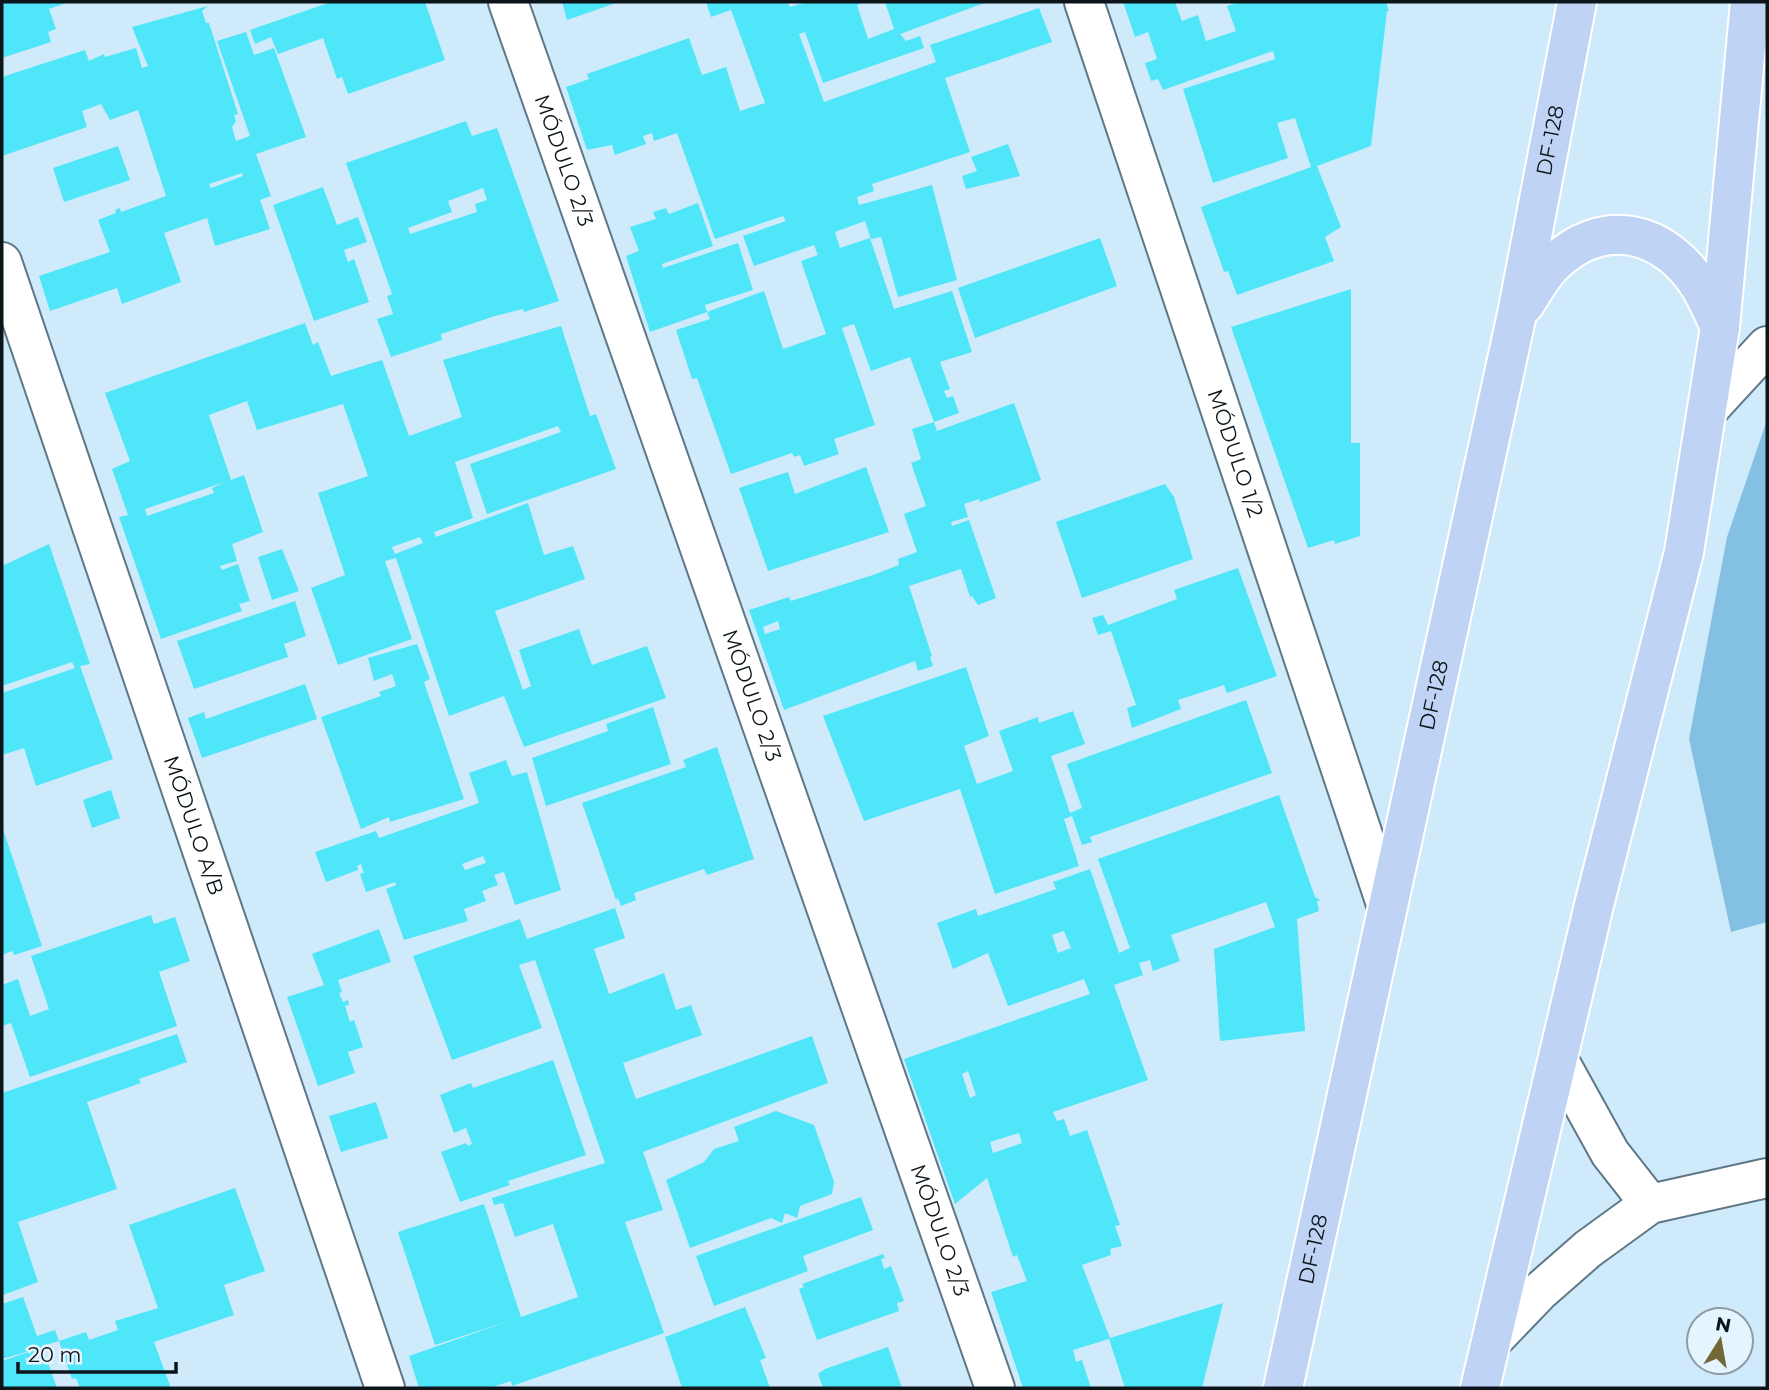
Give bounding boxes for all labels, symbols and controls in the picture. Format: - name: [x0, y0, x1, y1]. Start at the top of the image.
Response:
- street label: MÓDULO 2/3: [530, 91, 599, 230]
- street label: DF-128: [1531, 103, 1569, 178]
- street label: MÓDULO 1/2: [1203, 386, 1269, 521]
- street label: MÓDULO 2/3: [717, 626, 787, 764]
- street label: DF-128: [1414, 658, 1453, 733]
- street label: MÓDULO A/B: [159, 752, 229, 898]
- street label: MÓDULO 2/3: [905, 1161, 975, 1299]
- street label: DF-128: [1293, 1212, 1333, 1287]
- north arrow: [1685, 1306, 1755, 1376]
- text: N: [1713, 1312, 1733, 1338]
- scale bar: [18, 1330, 175, 1374]
- text: 20 m: [28, 1342, 82, 1367]

